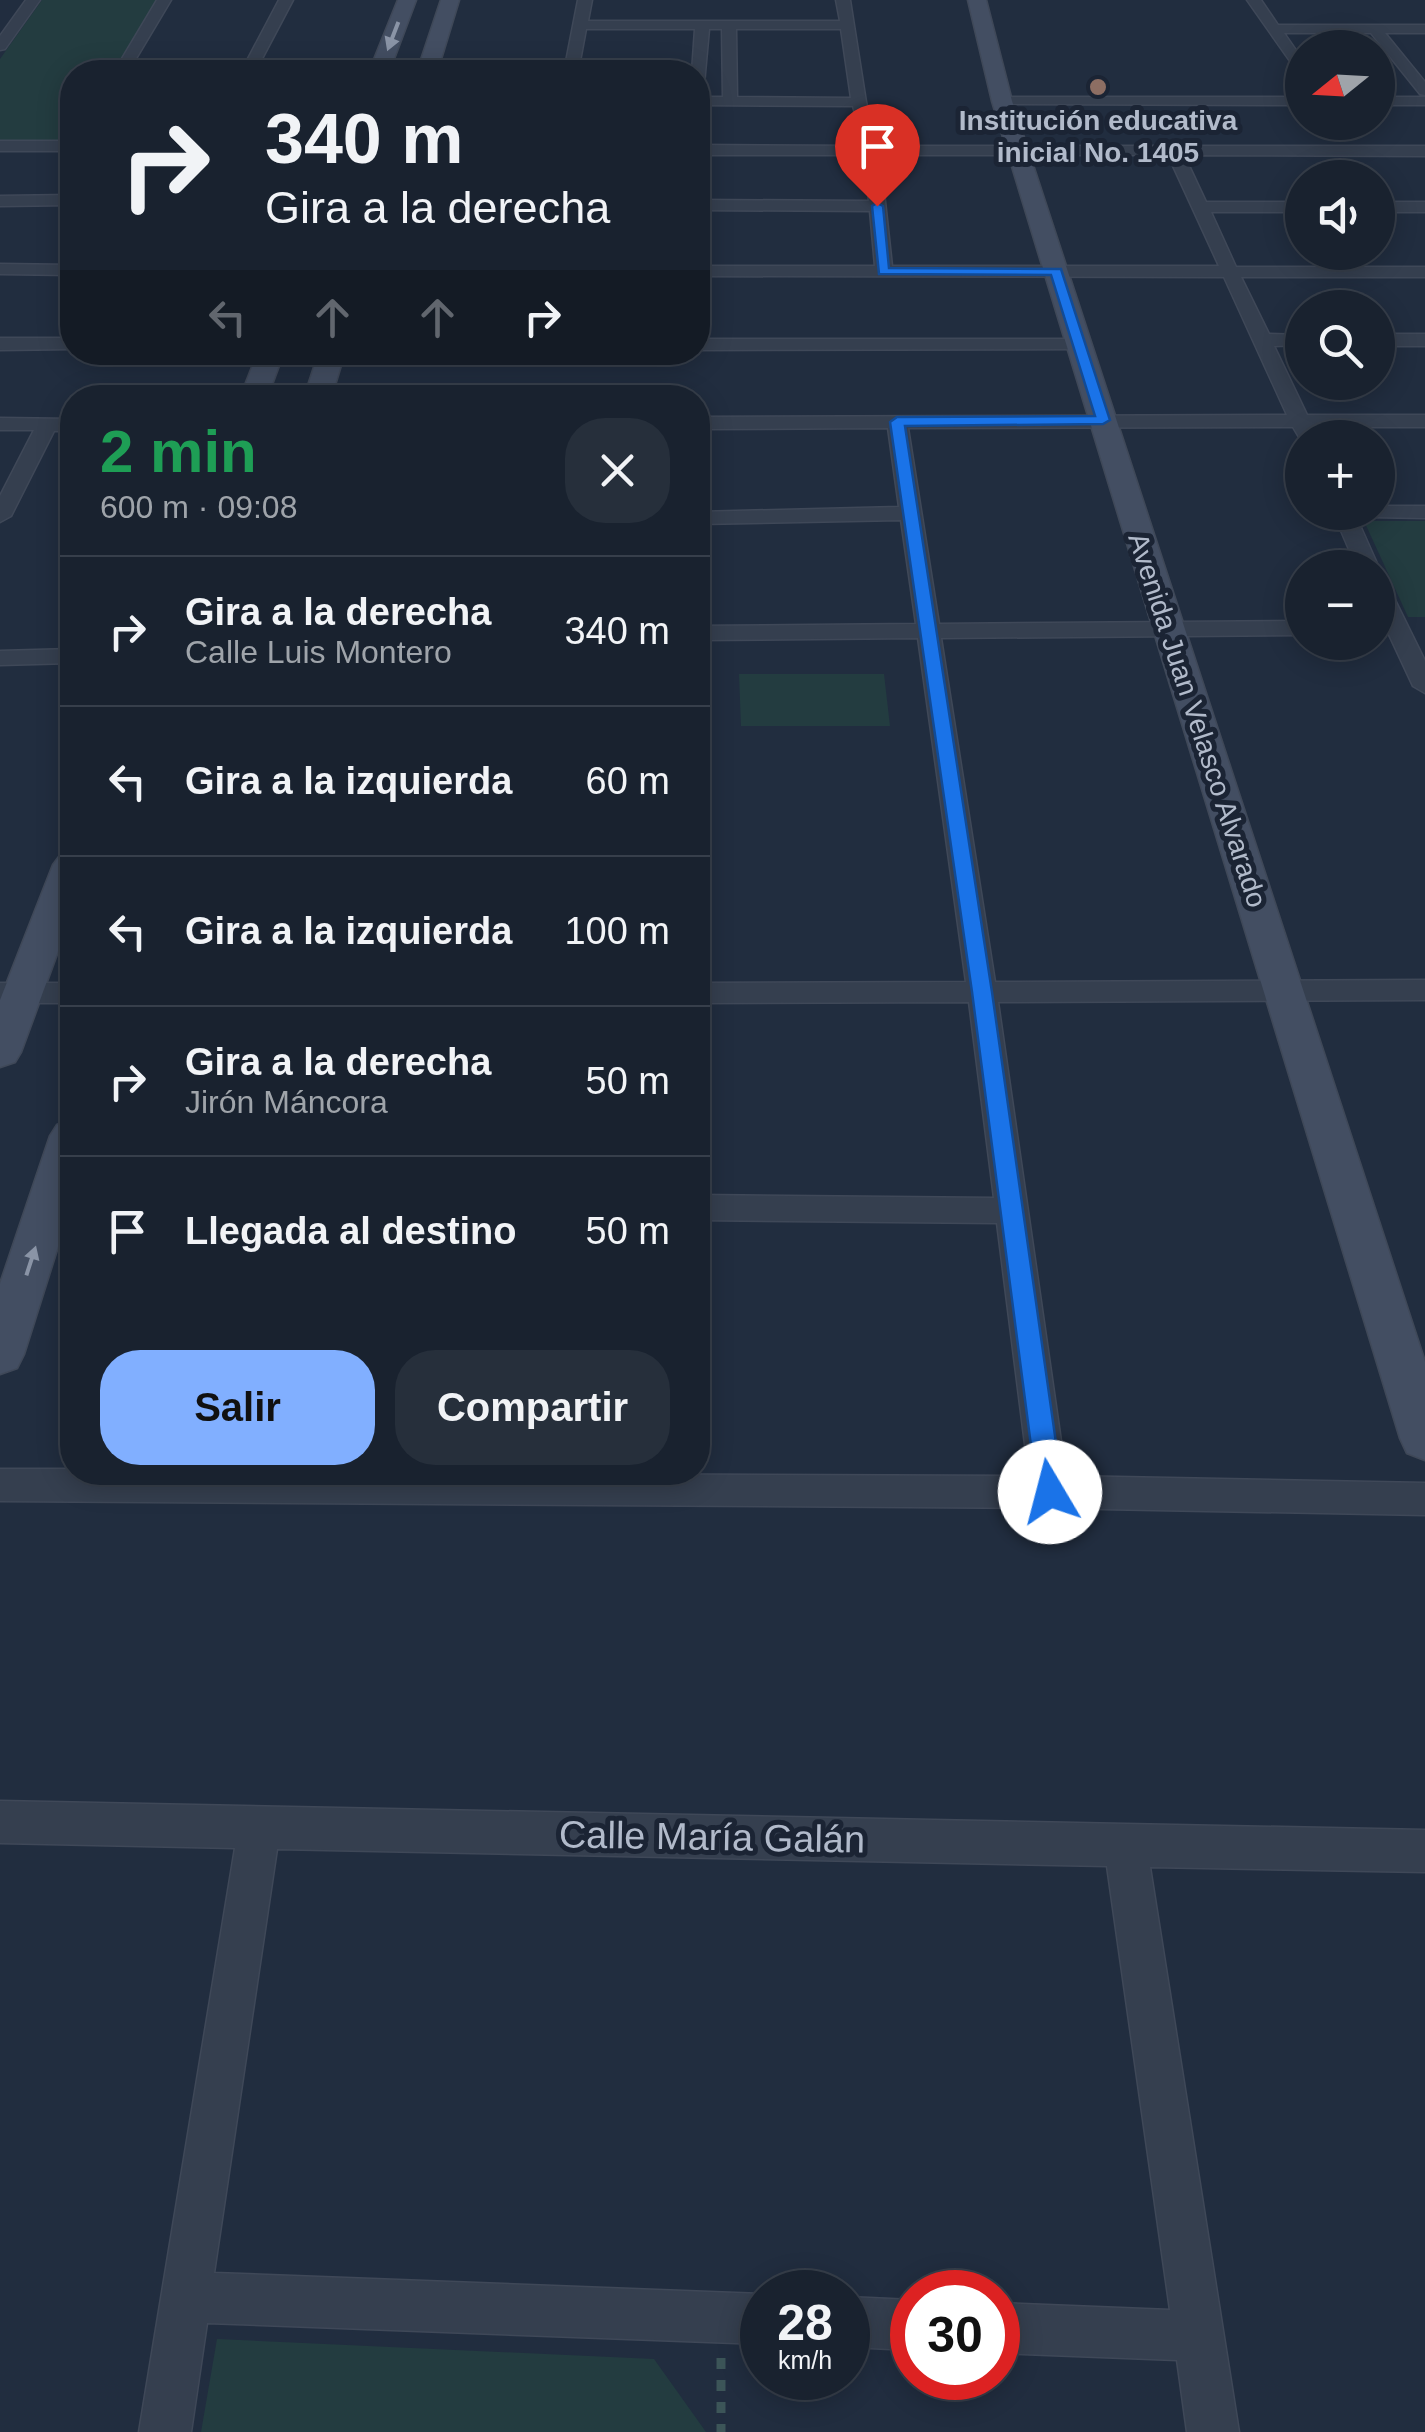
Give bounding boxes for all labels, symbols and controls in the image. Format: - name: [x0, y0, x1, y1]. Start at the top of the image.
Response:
- one-way arrow: [384, 22, 400, 52]
- north arrow: [1285, 30, 1395, 140]
- map controls: [1285, 30, 1395, 660]
- marker: Institución educativa inicial No. 1405: [1087, 76, 1109, 98]
- icon: right: [100, 100, 230, 230]
- text: 340 m: [265, 100, 463, 178]
- pin: [835, 104, 920, 207]
- place label: Institución educativa inicial No. 1405: [959, 105, 1238, 168]
- icon: arrive: [850, 119, 905, 174]
- button: sound: [1285, 160, 1395, 270]
- text: Gira a la derecha: [265, 182, 610, 233]
- icon: left: [200, 290, 255, 345]
- icon: ahead: [305, 290, 360, 345]
- icon: ahead: [410, 290, 465, 345]
- icon: right: [515, 290, 570, 345]
- button: search: [1285, 290, 1395, 400]
- text: 2 min: [100, 418, 257, 485]
- button: close: [565, 418, 670, 523]
- button: +: [1285, 420, 1395, 530]
- text: 600 m · 09:08: [100, 489, 297, 525]
- street label: Avenida Juan Velasco Alvarado: [1122, 529, 1273, 911]
- button: −: [1285, 550, 1395, 660]
- text: Gira a la derecha: [185, 591, 491, 633]
- icon: right: [100, 604, 155, 659]
- text: 340 m: [564, 610, 670, 652]
- text: Calle Luis Montero: [185, 634, 452, 670]
- icon: left: [100, 754, 155, 809]
- text: Gira a la izquierda: [185, 760, 512, 802]
- text: 60 m: [586, 760, 670, 802]
- icon: left: [100, 904, 155, 959]
- text: Gira a la izquierda: [185, 910, 512, 952]
- text: 100 m: [564, 910, 670, 952]
- text: Gira a la derecha: [185, 1041, 491, 1083]
- icon: right: [100, 1054, 155, 1109]
- text: 50 m: [586, 1060, 670, 1102]
- text: Jirón Máncora: [185, 1084, 388, 1120]
- icon: arrive: [100, 1204, 155, 1259]
- text: Llegada al destino: [185, 1210, 517, 1252]
- text: 50 m: [586, 1210, 670, 1252]
- one-way arrow: [24, 1246, 39, 1276]
- button: Salir: [100, 1350, 375, 1465]
- button: Compartir: [395, 1350, 670, 1465]
- position arrow: [998, 1440, 1102, 1544]
- street label: Calle María Galán: [559, 1813, 865, 1861]
- speed limit sign: 30: [890, 2270, 1020, 2400]
- text: 28: [777, 2295, 833, 2351]
- text: km/h: [778, 2346, 832, 2374]

